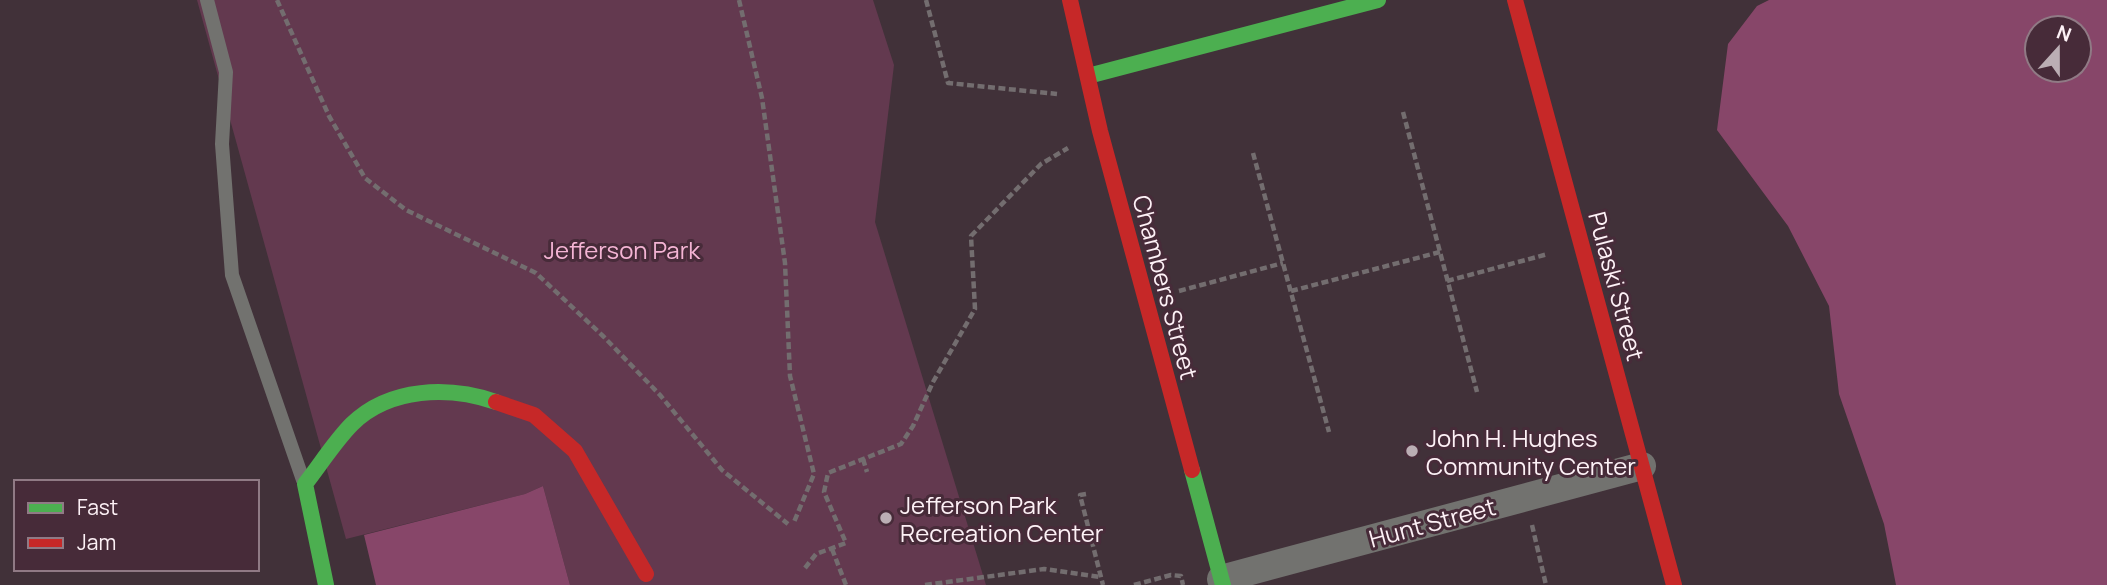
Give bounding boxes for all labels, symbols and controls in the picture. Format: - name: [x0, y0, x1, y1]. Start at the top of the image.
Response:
- north arrow: [2023, 14, 2093, 84]
- text: N: [2053, 19, 2075, 48]
- street label: Chambers Street: [1126, 191, 1206, 383]
- street label: Pulaski Street: [1581, 208, 1653, 364]
- park label: Jefferson Park: [544, 233, 701, 266]
- place label: John H. Hughes Community Center: [1426, 421, 1636, 482]
- marker: John H. Hughes Community Center: [1404, 443, 1420, 459]
- legend: [14, 480, 259, 571]
- place label: Jefferson Park Recreation Center: [900, 488, 1104, 549]
- street label: Hunt Street: [1365, 489, 1499, 555]
- text: Fast: [77, 493, 118, 521]
- marker: Jefferson Park Recreation Center: [878, 510, 894, 526]
- text: Jam: [77, 528, 116, 556]

